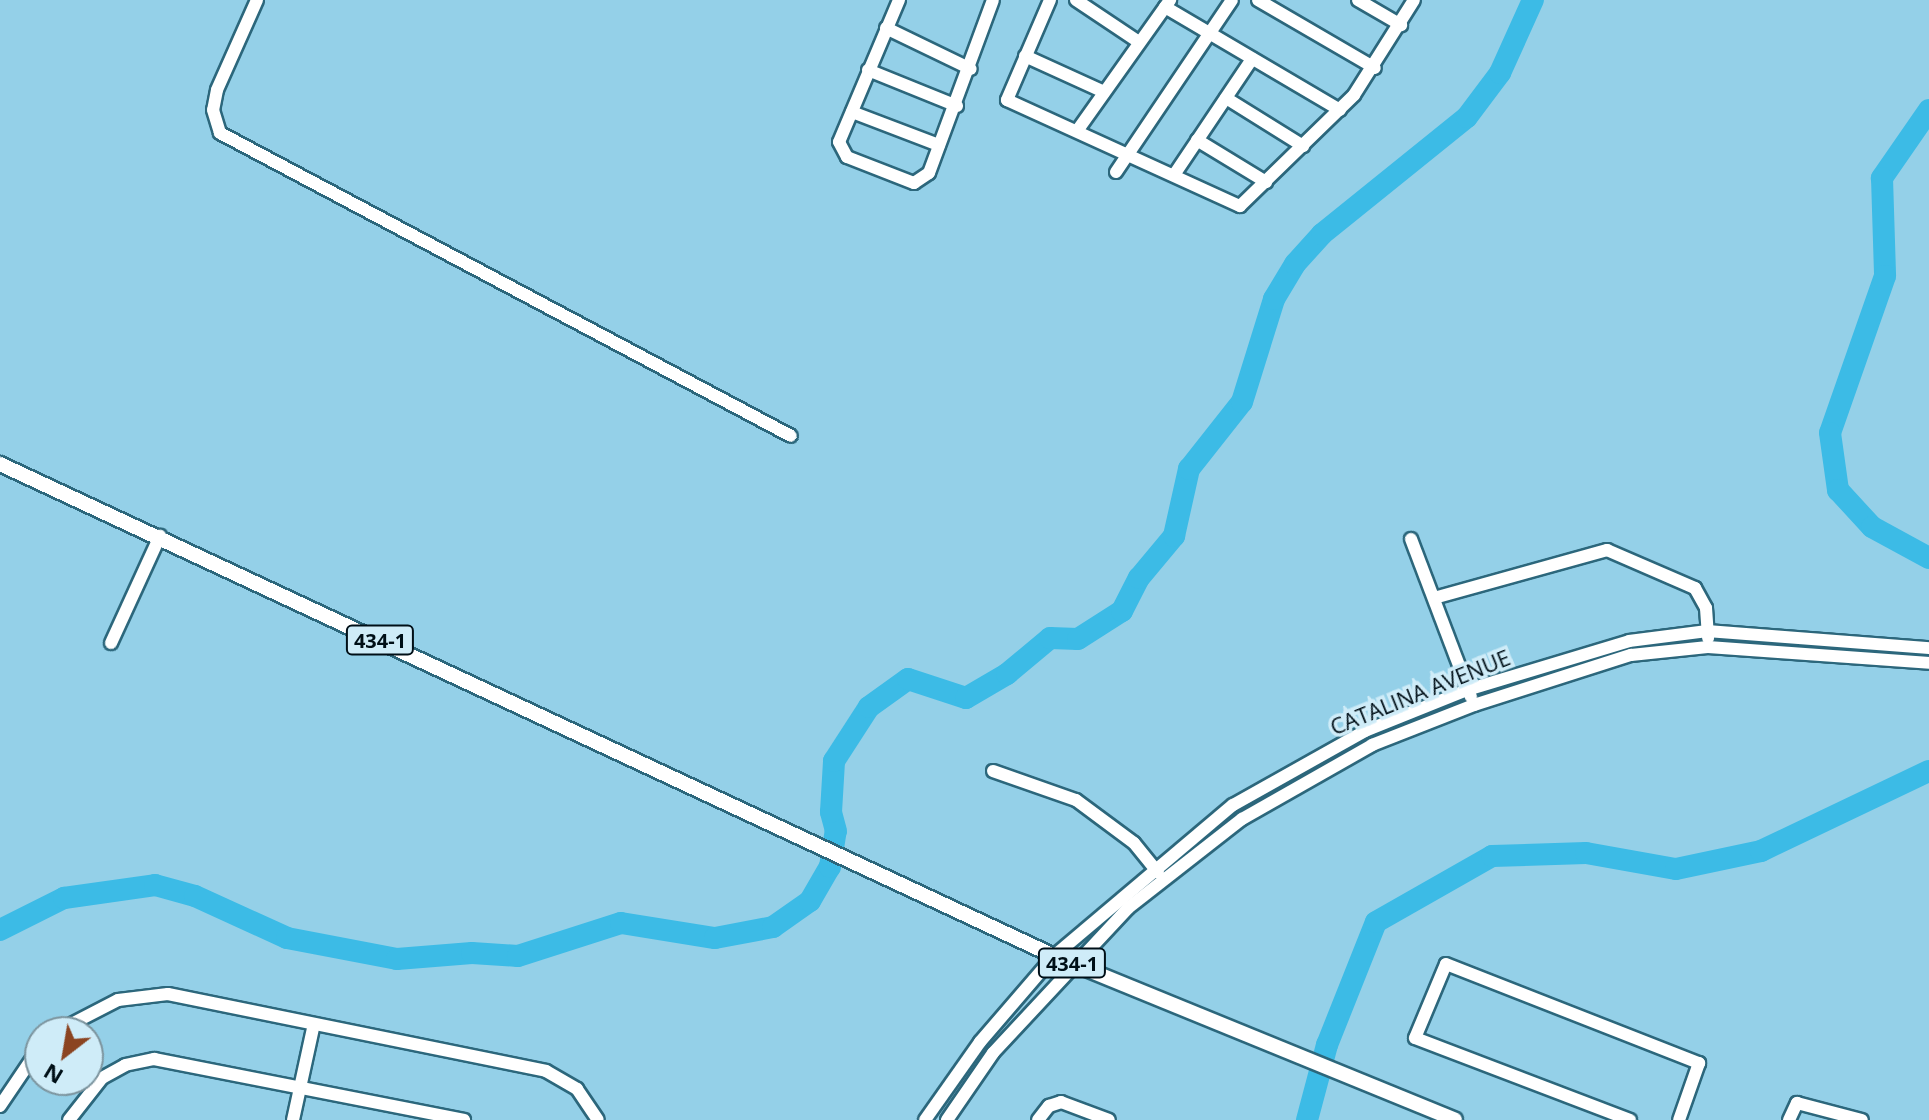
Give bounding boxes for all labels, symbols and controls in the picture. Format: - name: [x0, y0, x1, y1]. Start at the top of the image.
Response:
- road number: 434-1: [344, 624, 416, 656]
- street label: CATALINA AVENUE: [1326, 644, 1514, 740]
- road number: 434-1: [1036, 947, 1108, 979]
- north arrow: [24, 1016, 104, 1096]
- text: N: [37, 1057, 68, 1092]

